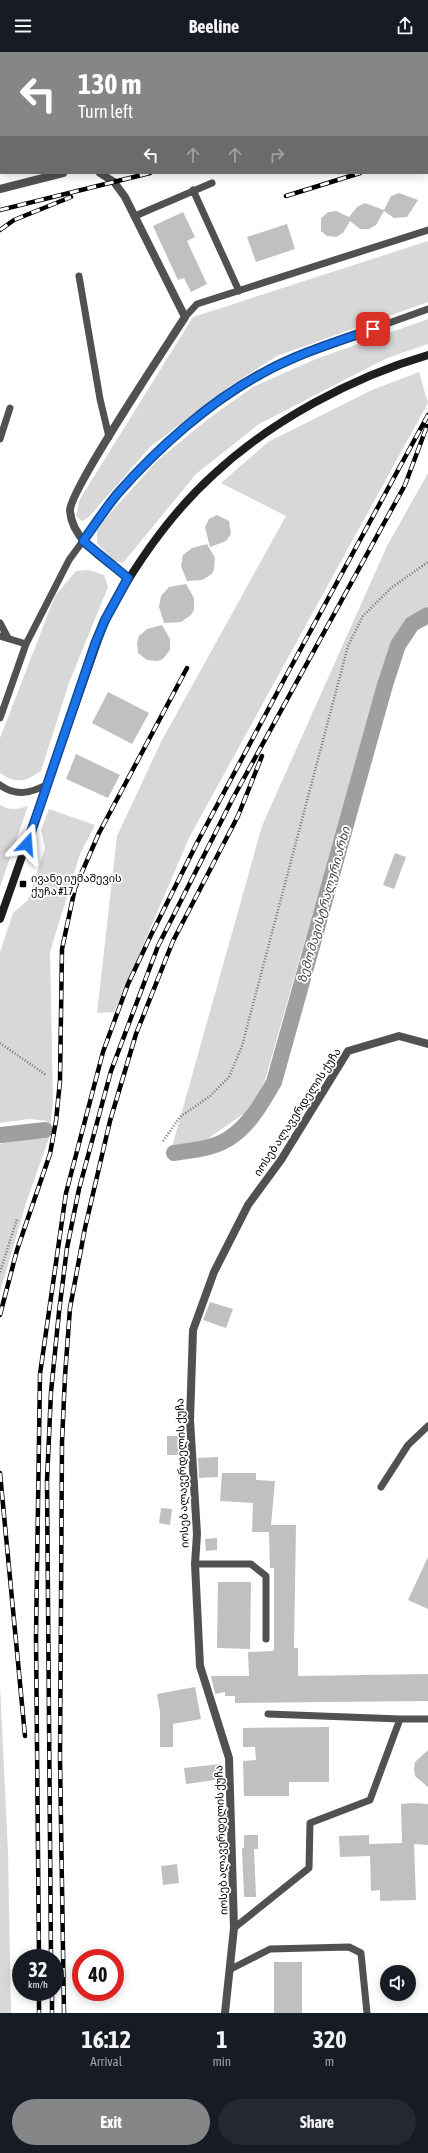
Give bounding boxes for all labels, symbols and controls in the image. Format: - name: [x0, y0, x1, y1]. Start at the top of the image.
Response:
- icon: menu: [12, 15, 34, 37]
- icon: share: [394, 15, 416, 37]
- text: Beeline: [189, 16, 239, 37]
- icon: left: [12, 68, 64, 120]
- text: 130 m: [78, 68, 141, 100]
- text: Turn left: [78, 101, 133, 122]
- icon: left: [140, 144, 162, 166]
- icon: ahead: [182, 144, 204, 166]
- icon: ahead: [224, 144, 246, 166]
- icon: right: [266, 144, 288, 166]
- pin: [356, 312, 390, 346]
- icon: arrive: [362, 318, 384, 340]
- position arrow: [6, 823, 48, 865]
- water label: ზემო მაგისტრალური არხი: [295, 824, 353, 985]
- place label: ივანე იუმაშევის ქუჩა #17: [31, 872, 122, 898]
- marker: ივანე იუმაშევის ქუჩა #17: [18, 879, 28, 889]
- street label: იოსებ ალავერდელის ქუჩა: [251, 1046, 344, 1179]
- street label: იოსებ ალავერდელის ქუჩა: [173, 1398, 192, 1548]
- street label: იოსებ ალავერდელის ქუჩა: [212, 1765, 231, 1915]
- speed limit sign: 40: [72, 1949, 124, 2001]
- text: 32: [29, 1958, 47, 1981]
- map controls: [380, 1965, 416, 2001]
- button: sound: [380, 1965, 416, 2001]
- text: km/h: [28, 1979, 48, 1990]
- text: 16:12: [82, 2026, 131, 2053]
- text: 1: [216, 2026, 227, 2053]
- text: 320: [313, 2026, 346, 2053]
- text: Arrival: [90, 2054, 122, 2069]
- text: min: [212, 2054, 231, 2069]
- text: m: [325, 2054, 334, 2069]
- button: Exit: [12, 2099, 210, 2145]
- button: Share: [218, 2099, 416, 2145]

